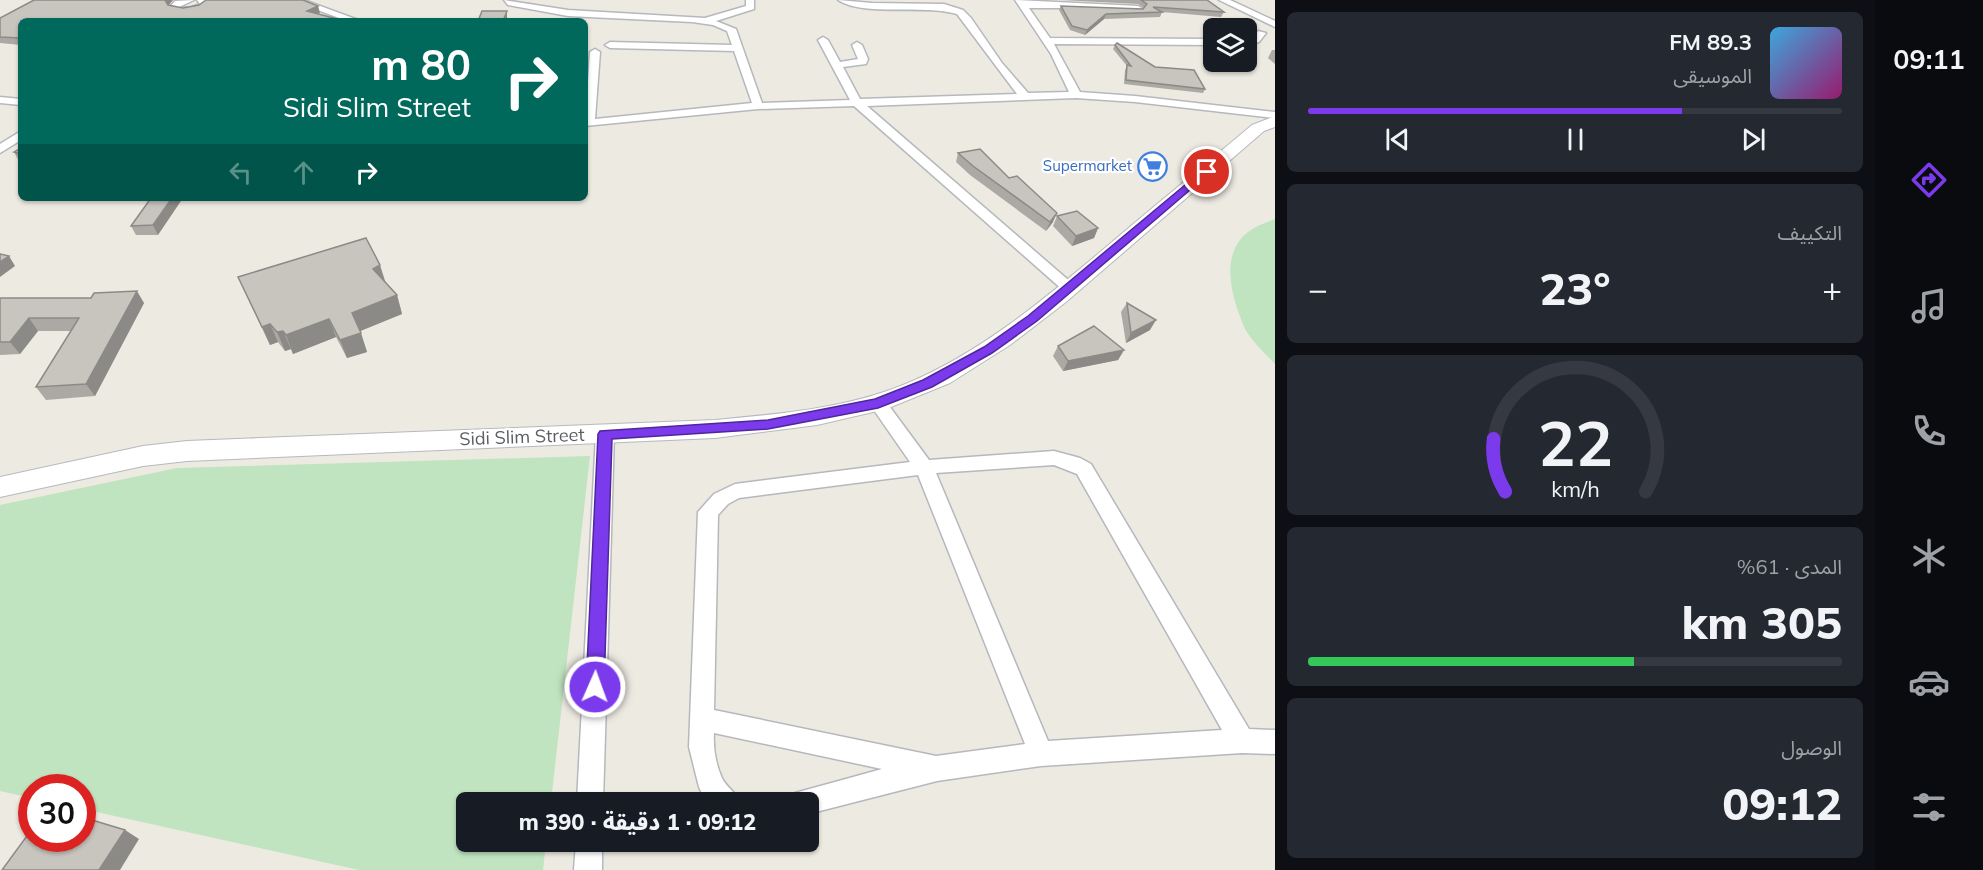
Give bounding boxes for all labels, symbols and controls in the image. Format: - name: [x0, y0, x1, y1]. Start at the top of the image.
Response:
- map controls: [1203, 18, 1257, 72]
- button: layers: [1203, 18, 1257, 72]
- text: 89.3 FM: [1669, 28, 1752, 56]
- text: 80 m: [371, 38, 471, 91]
- icon: right: [492, 42, 570, 120]
- text: 09:11: [1893, 42, 1965, 76]
- text: الموسيقى: [1673, 63, 1752, 88]
- text: Sidi Slim Street: [283, 90, 471, 124]
- icon: previous: [1381, 123, 1414, 156]
- icon: pause: [1559, 123, 1592, 156]
- icon: next: [1737, 123, 1770, 156]
- pin: [1181, 146, 1232, 197]
- supermarket icon: Supermarket: [1137, 150, 1169, 182]
- icon: arrive: [1190, 155, 1223, 188]
- icon: left: [224, 156, 257, 189]
- icon: ahead: [287, 156, 320, 189]
- icon: right: [350, 156, 383, 189]
- place label: Supermarket: [1043, 156, 1132, 175]
- icon: directions: [1908, 159, 1950, 201]
- text: التكييف: [1778, 220, 1842, 245]
- text: 23°: [1539, 260, 1611, 316]
- text: −: [1308, 268, 1328, 309]
- text: +: [1822, 268, 1842, 309]
- icon: music: [1908, 285, 1950, 327]
- text: 22: [1538, 403, 1612, 482]
- icon: phone: [1908, 410, 1950, 452]
- street label: Sidi Slim Street: [459, 423, 585, 450]
- text: km/h: [1551, 475, 1599, 502]
- icon: climate: [1908, 535, 1950, 577]
- text: المدى · 61%: [1737, 554, 1842, 579]
- text: 305 km: [1681, 594, 1842, 650]
- position arrow: [563, 655, 627, 719]
- icon: car: [1908, 661, 1950, 703]
- text: الوصول: [1781, 735, 1842, 760]
- speed limit sign: 30: [18, 774, 96, 852]
- text: 09:12: [1722, 775, 1842, 831]
- icon: filters: [1908, 786, 1950, 828]
- text: 09:12 · 1 دقيقة · 390 m: [519, 808, 756, 836]

